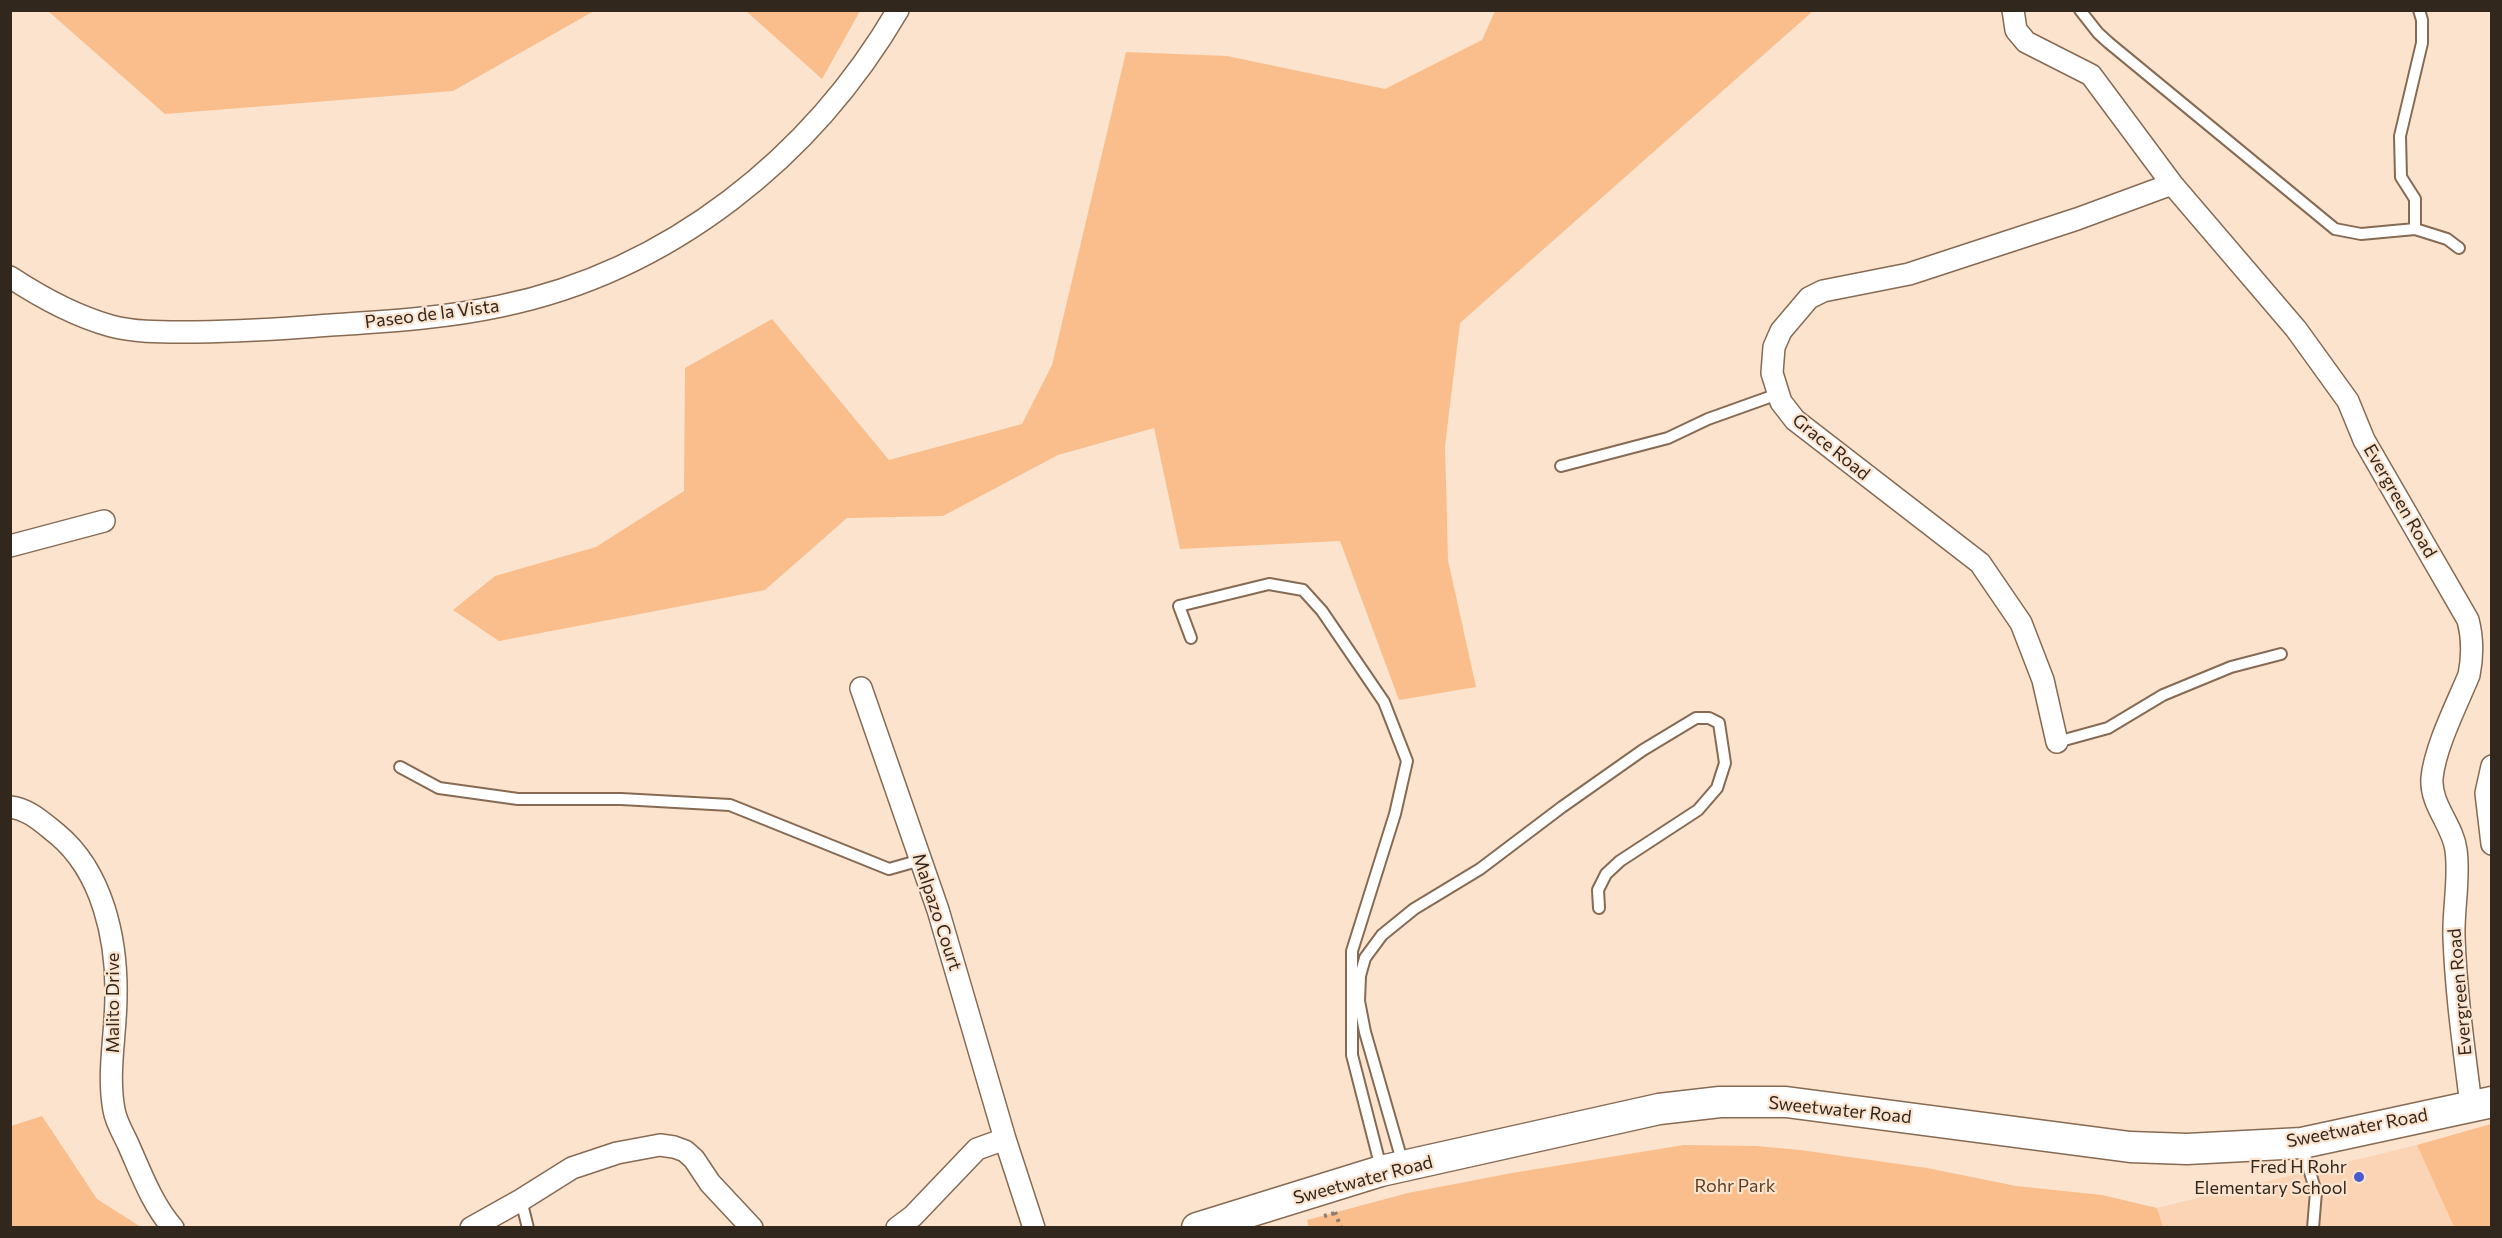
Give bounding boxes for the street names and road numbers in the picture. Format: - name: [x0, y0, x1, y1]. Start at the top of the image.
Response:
- street label: Paseo de la Vista: [364, 295, 500, 333]
- street label: Grace Road: [1788, 409, 1874, 485]
- street label: Evergreen Road: [2359, 440, 2441, 562]
- street label: Malpazo Court: [908, 851, 966, 973]
- street label: Evergreen Road: [2444, 928, 2476, 1056]
- street label: Malito Drive: [102, 953, 124, 1053]
- street label: Sweetwater Road: [1767, 1092, 1913, 1128]
- street label: Sweetwater Road: [2284, 1104, 2430, 1152]
- street label: Sweetwater Road: [1291, 1151, 1435, 1209]

